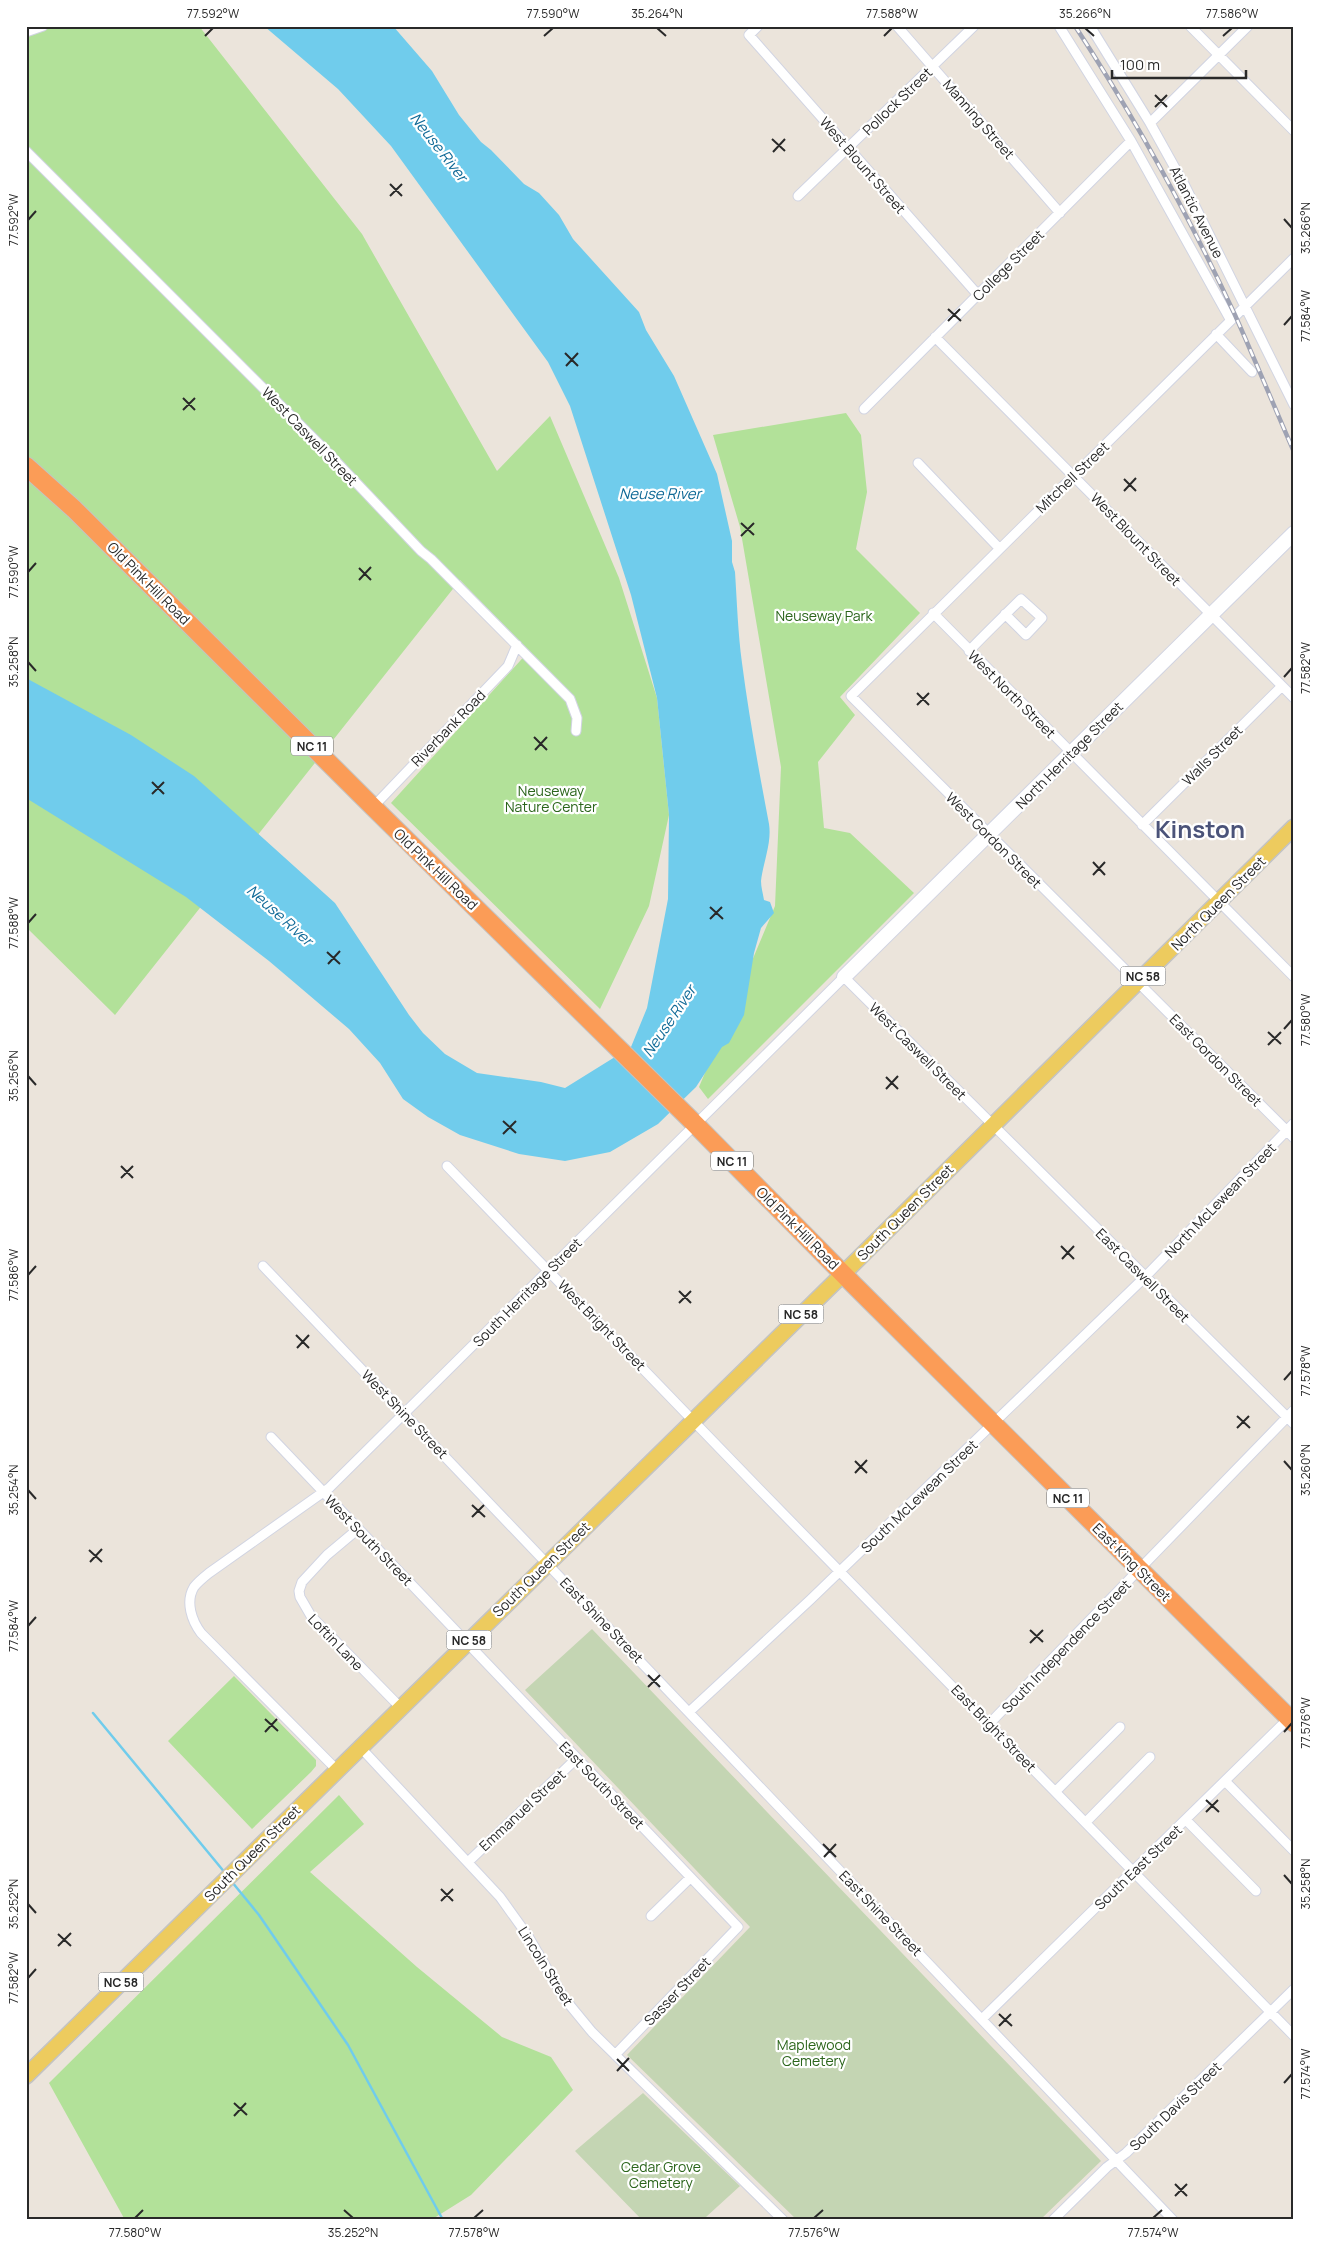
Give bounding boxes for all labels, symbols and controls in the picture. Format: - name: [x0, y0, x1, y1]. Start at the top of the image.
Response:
- text: 77.592°W: [187, 5, 240, 22]
- text: 77.590°W: [527, 5, 580, 22]
- text: 35.264°N: [631, 5, 683, 22]
- text: 77.588°W: [866, 5, 919, 22]
- text: 35.266°N: [1059, 5, 1111, 22]
- text: 77.586°W: [1206, 5, 1259, 22]
- scale bar: [1112, 48, 1246, 80]
- text: 100 m: [1120, 54, 1160, 75]
- street label: Pollock Street: [858, 63, 936, 139]
- street label: Manning Street: [939, 75, 1019, 163]
- water label: Neuse River: [405, 108, 474, 188]
- street label: West Blount Street: [816, 113, 911, 218]
- street label: Atlantic Avenue: [1166, 163, 1228, 261]
- text: 77.592°W: [5, 193, 22, 246]
- text: 35.266°N: [1297, 202, 1314, 254]
- street label: College Street: [968, 225, 1048, 305]
- text: 77.584°W: [1297, 289, 1314, 342]
- street label: West Caswell Street: [258, 383, 362, 490]
- street label: Mitchell Street: [1031, 437, 1113, 517]
- water label: Neuse River: [619, 483, 704, 504]
- street label: West Blount Street: [1087, 488, 1186, 590]
- street label: Old Pink Hill Road: [104, 538, 194, 628]
- text: 77.590°W: [5, 545, 22, 598]
- park label: Neuseway Park: [775, 606, 874, 625]
- text: 35.258°N: [5, 637, 22, 687]
- text: 77.582°W: [1297, 641, 1314, 694]
- street label: West North Street: [964, 646, 1060, 742]
- street label: Riverbank Road: [407, 686, 489, 770]
- street label: North Herritage Street: [1011, 697, 1127, 813]
- street label: Walls Street: [1178, 720, 1247, 789]
- road number: NC 11: [291, 736, 333, 756]
- park label: Neuseway Nature Center: [505, 781, 597, 816]
- street label: West Gordon Street: [942, 788, 1046, 892]
- district label: Kinston: [1155, 812, 1245, 845]
- street label: Old Pink Hill Road: [390, 824, 482, 914]
- street label: North Queen Street: [1167, 851, 1270, 954]
- water label: Neuse River: [242, 880, 319, 952]
- text: 77.588°W: [5, 896, 22, 949]
- road number: NC 58: [1120, 966, 1166, 986]
- water label: Neuse River: [637, 979, 702, 1061]
- text: 77.580°W: [1297, 993, 1314, 1046]
- street label: West Caswell Street: [865, 998, 971, 1104]
- street label: East Gordon Street: [1166, 1010, 1267, 1111]
- text: 35.256°N: [5, 1050, 22, 1102]
- street label: North McLewean Street: [1160, 1138, 1280, 1262]
- road number: NC 11: [711, 1152, 753, 1170]
- street label: South Queen Street: [853, 1159, 958, 1264]
- street label: Old Pink Hill Road: [753, 1183, 843, 1273]
- street label: East Caswell Street: [1092, 1224, 1194, 1326]
- street label: South Herritage Street: [468, 1233, 586, 1351]
- text: 77.586°W: [5, 1248, 22, 1301]
- street label: West Bright Street: [554, 1276, 651, 1375]
- road number: NC 58: [778, 1305, 824, 1324]
- text: 77.578°W: [1297, 1345, 1314, 1397]
- street label: West Shine Street: [358, 1365, 453, 1463]
- street label: South McLewean Street: [857, 1435, 982, 1557]
- text: 35.260°N: [1297, 1444, 1314, 1496]
- text: 35.254°N: [5, 1464, 22, 1516]
- road number: NC 11: [1047, 1489, 1089, 1508]
- street label: West South Street: [321, 1491, 418, 1590]
- street label: South Queen Street: [488, 1517, 594, 1621]
- street label: East King Street: [1089, 1519, 1176, 1606]
- street label: East Shine Street: [556, 1573, 648, 1667]
- street label: South Independence Street: [997, 1575, 1135, 1717]
- text: 77.584°W: [5, 1599, 22, 1652]
- street label: Loftin Lane: [304, 1610, 368, 1674]
- road number: NC 58: [446, 1630, 492, 1650]
- street label: East Bright Street: [947, 1680, 1041, 1776]
- text: 77.576°W: [1297, 1696, 1314, 1749]
- street label: East South Street: [555, 1737, 649, 1833]
- street label: Emmanuel Street: [475, 1765, 570, 1855]
- street label: South Queen Street: [200, 1800, 305, 1905]
- street label: South East Street: [1090, 1820, 1186, 1914]
- text: 35.258°N: [1297, 1859, 1314, 1909]
- street label: East Shine Street: [835, 1866, 927, 1960]
- text: 35.252°N: [5, 1879, 22, 1929]
- street label: Lincoln Street: [514, 1923, 578, 2010]
- text: 77.582°W: [5, 1951, 22, 2004]
- street label: Sasser Street: [640, 1952, 715, 2029]
- road number: NC 58: [98, 1972, 144, 1991]
- park label: Maplewood Cemetery: [777, 2035, 851, 2070]
- text: 77.574°W: [1297, 2048, 1314, 2099]
- street label: South Davis Street: [1125, 2057, 1225, 2155]
- park label: Cedar Grove Cemetery: [621, 2157, 701, 2192]
- text: 77.580°W: [109, 2224, 162, 2241]
- text: 35.252°N: [328, 2224, 378, 2241]
- text: 77.578°W: [448, 2224, 500, 2241]
- text: 77.576°W: [788, 2224, 841, 2241]
- text: 77.574°W: [1128, 2224, 1179, 2241]

